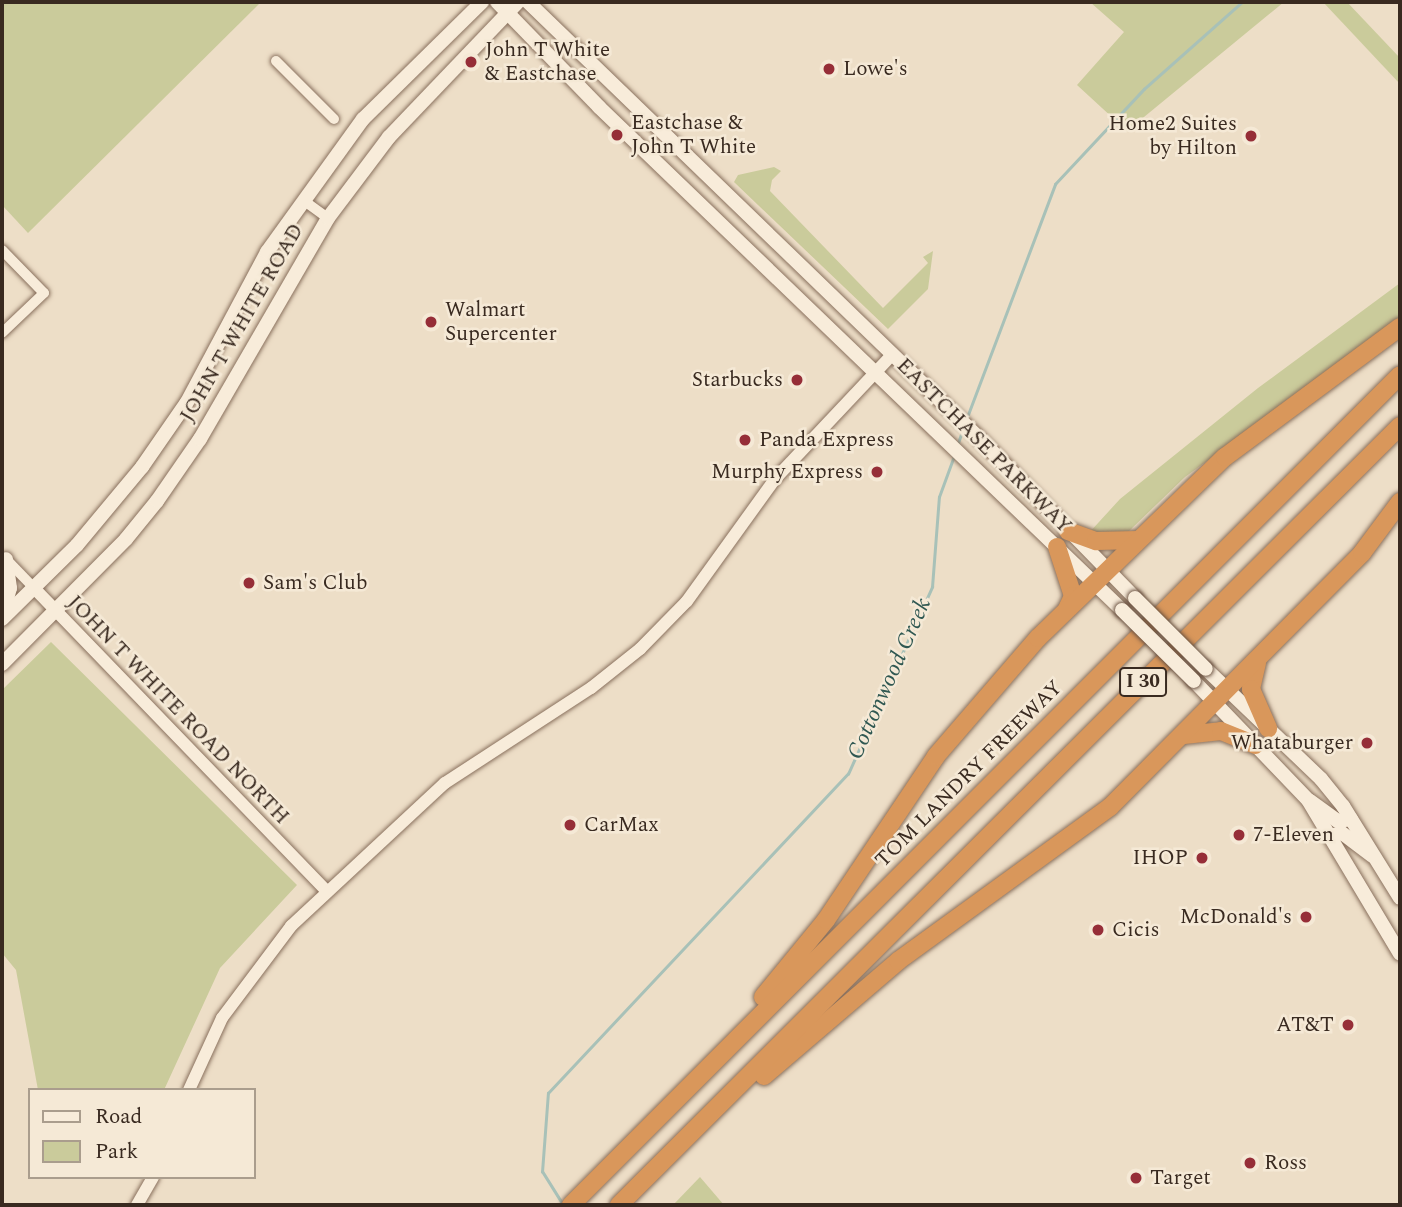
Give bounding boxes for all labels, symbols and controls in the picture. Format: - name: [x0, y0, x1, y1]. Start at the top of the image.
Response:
- place label: John T White & Eastchase: [485, 37, 610, 87]
- marker: John T White & Eastchase: [463, 54, 479, 70]
- place label: Lowe's: [843, 56, 908, 82]
- marker: Lowe's: [821, 61, 837, 77]
- place label: Eastchase & John T White: [631, 110, 756, 160]
- place label: Home2 Suites by Hilton: [1109, 111, 1237, 161]
- marker: Eastchase & John T White: [609, 127, 625, 143]
- marker: Home2 Suites by Hilton: [1243, 128, 1259, 144]
- street label: JOHN T WHITE ROAD: [175, 219, 309, 427]
- place label: Walmart Supercenter: [445, 297, 557, 347]
- marker: Walmart Supercenter: [423, 314, 439, 330]
- street label: EASTCHASE PARKWAY: [891, 353, 1077, 539]
- place label: Starbucks: [692, 367, 783, 393]
- marker: Starbucks: [789, 372, 805, 388]
- place label: Panda Express: [759, 427, 894, 453]
- marker: Panda Express: [737, 432, 753, 448]
- place label: Murphy Express: [711, 459, 863, 485]
- marker: Murphy Express: [869, 464, 885, 480]
- place label: Sam's Club: [263, 570, 367, 596]
- marker: Sam's Club: [241, 575, 257, 591]
- street label: JOHN T WHITE ROAD NORTH: [62, 590, 294, 830]
- water label: Cottonwood Creek: [842, 594, 938, 764]
- road number: I 30: [1118, 666, 1168, 698]
- street label: TOM LANDRY FREEWAY: [870, 675, 1068, 873]
- place label: Whataburger: [1231, 730, 1353, 756]
- marker: Whataburger: [1359, 735, 1375, 751]
- place label: CarMax: [584, 812, 659, 838]
- marker: CarMax: [562, 817, 578, 833]
- place label: 7-Eleven: [1253, 822, 1334, 848]
- marker: 7-Eleven: [1231, 827, 1247, 843]
- place label: IHOP: [1132, 845, 1188, 871]
- marker: IHOP: [1194, 850, 1210, 866]
- place label: McDonald's: [1180, 904, 1292, 930]
- marker: McDonald's: [1298, 909, 1314, 925]
- place label: Cicis: [1112, 917, 1160, 943]
- marker: Cicis: [1090, 922, 1106, 938]
- place label: AT&T: [1276, 1012, 1334, 1038]
- marker: AT&T: [1340, 1017, 1356, 1033]
- legend: [28, 1088, 256, 1179]
- text: Road: [95, 1101, 142, 1133]
- text: Park: [95, 1136, 138, 1168]
- place label: Ross: [1264, 1150, 1307, 1176]
- marker: Ross: [1242, 1155, 1258, 1171]
- place label: Target: [1150, 1165, 1211, 1191]
- marker: Target: [1128, 1170, 1144, 1186]

